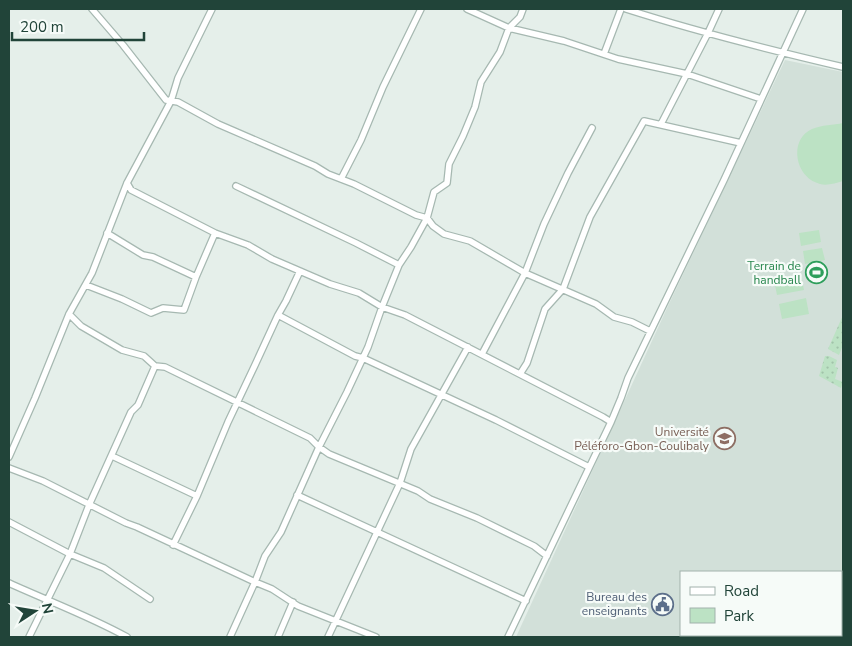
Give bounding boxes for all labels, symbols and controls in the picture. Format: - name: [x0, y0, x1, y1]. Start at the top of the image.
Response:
- scale bar: [12, 10, 145, 42]
- text: 200 m: [20, 17, 64, 37]
- place label: Terrain de handball: [747, 258, 801, 288]
- sports icon: Terrain de handball: [805, 261, 829, 285]
- place label: Université Péléforo-Gbon-Coulibaly: [574, 424, 710, 454]
- school or university icon: Université Péléforo-Gbon-Coulibaly: [713, 427, 737, 451]
- legend: [680, 571, 842, 636]
- text: Road: [724, 581, 759, 601]
- north arrow: [10, 586, 60, 636]
- place label: Bureau des enseignants: [582, 589, 647, 619]
- public building icon: Bureau des enseignants: [651, 592, 675, 616]
- text: N: [37, 601, 58, 616]
- text: Park: [724, 606, 754, 626]

